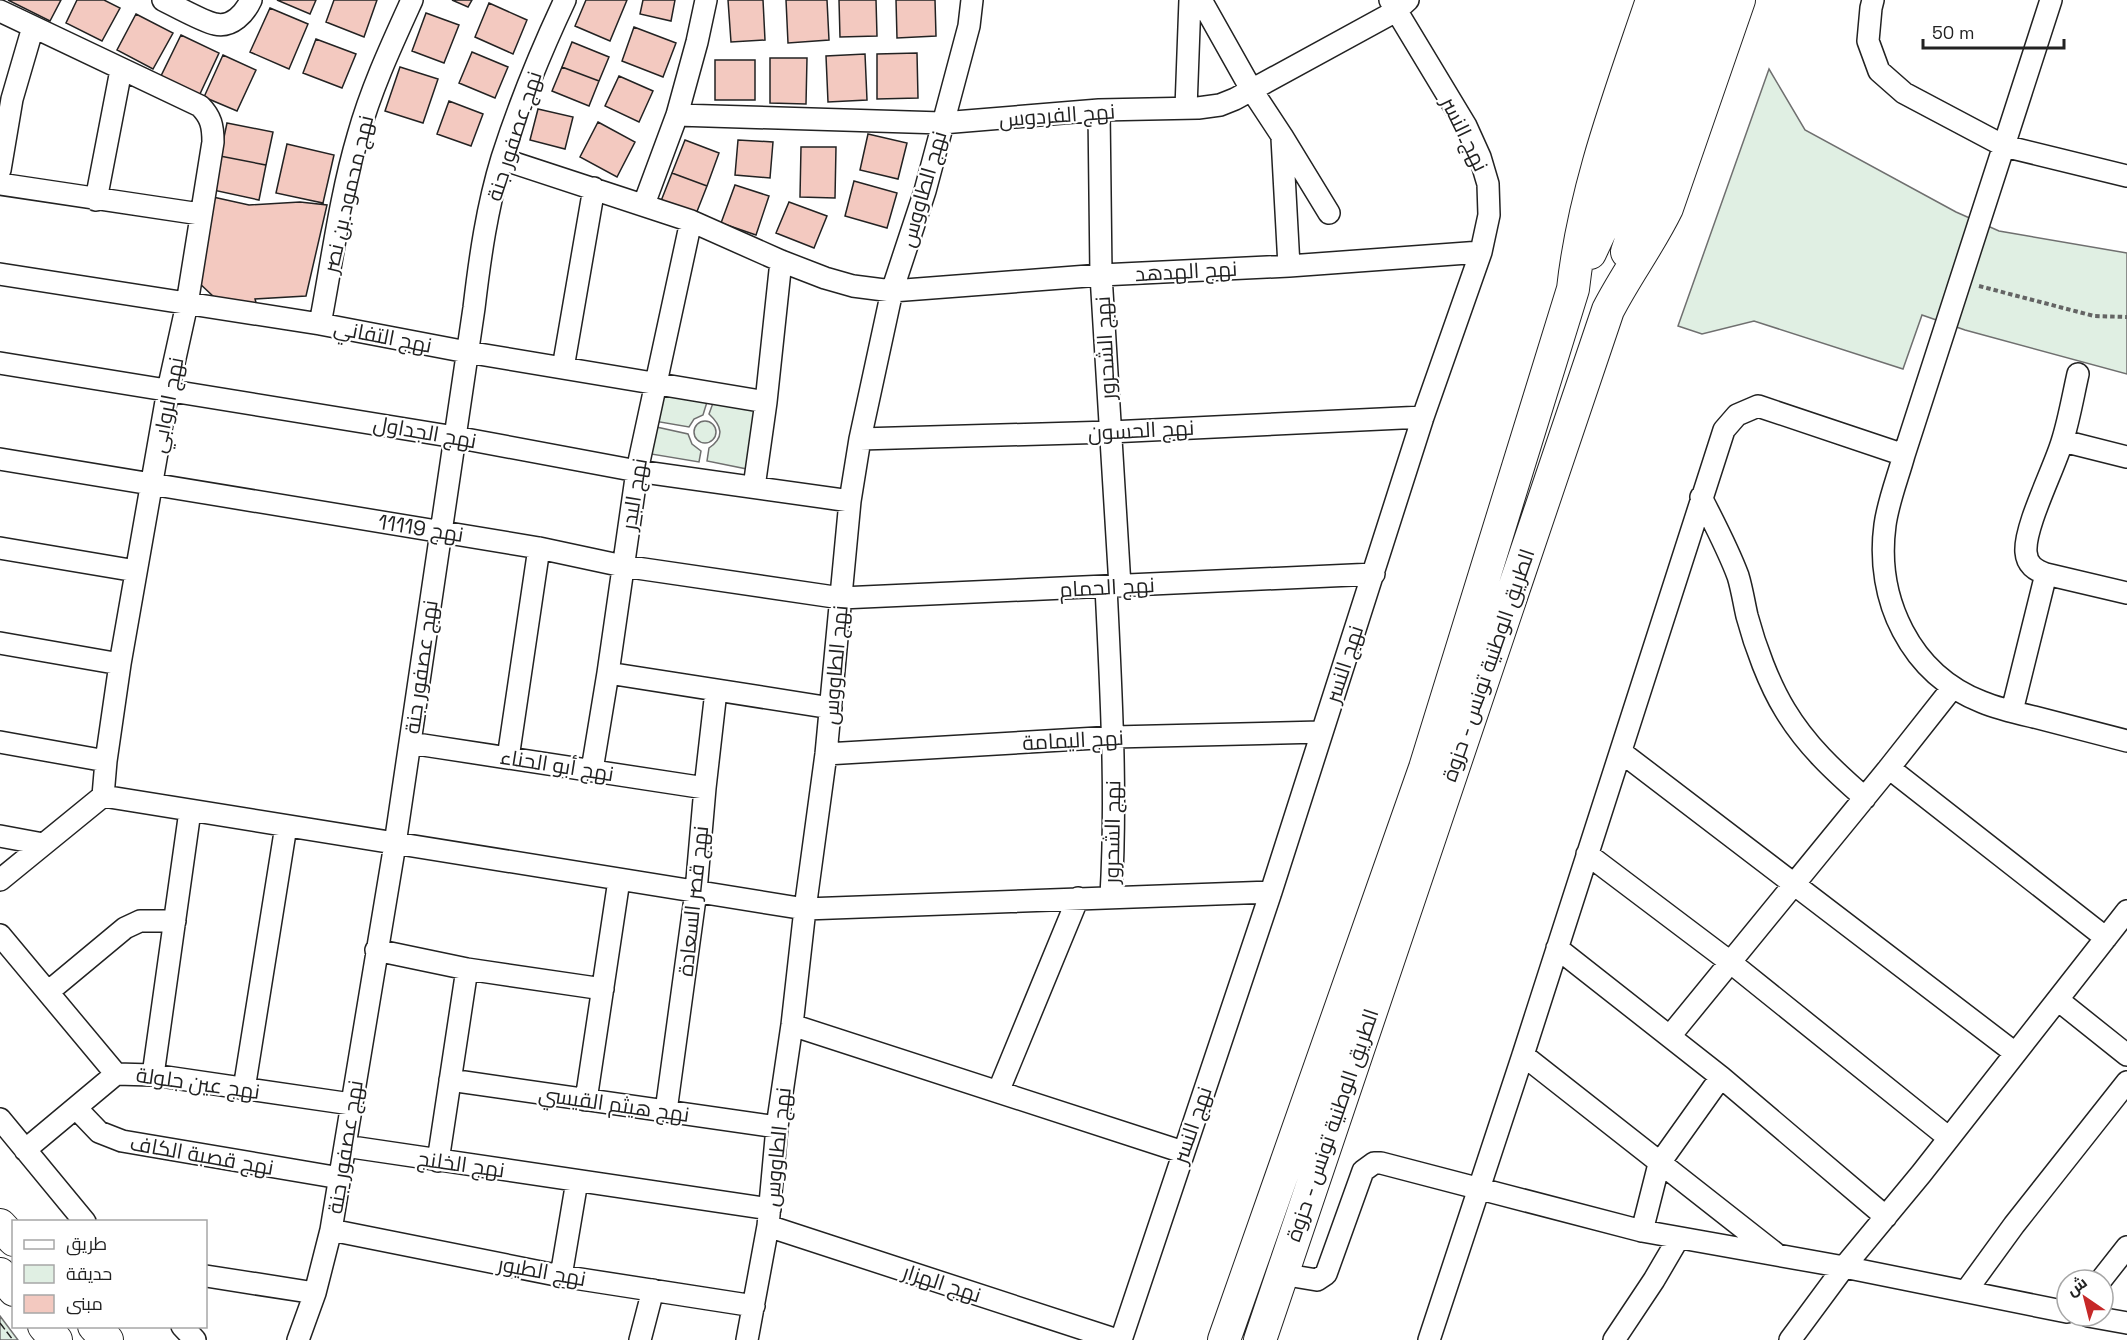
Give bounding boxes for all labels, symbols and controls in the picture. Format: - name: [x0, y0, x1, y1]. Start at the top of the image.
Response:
- scale bar: [1923, 12, 2064, 50]
- text: 50 m: [1932, 21, 1974, 44]
- street label: نهج عصفور جنة: [480, 68, 549, 205]
- street label: نهج النسر: [1434, 91, 1495, 176]
- street label: نهج الفردوس: [998, 97, 1116, 134]
- street label: نهج محمود بن نصر: [317, 113, 380, 277]
- street label: نهج الطاووس: [894, 128, 953, 251]
- street label: نهج الهدهد: [1134, 255, 1238, 288]
- street label: نهج الشحرور: [1089, 296, 1122, 401]
- street label: نهج التفاني: [331, 313, 434, 362]
- street label: نهج الروابي: [144, 355, 192, 456]
- street label: نهج الجداول: [371, 410, 479, 455]
- street label: نهج الحسون: [1087, 414, 1195, 447]
- street label: نهج البدر: [615, 456, 654, 533]
- street label: نهج 11119: [376, 508, 466, 549]
- street label: الطريق الوطنية تونس - حزوة: [1435, 545, 1541, 785]
- street label: نهج الحمام: [1059, 571, 1156, 604]
- street label: نهج عصفور جنة: [398, 598, 445, 736]
- street label: نهج الطاووس: [816, 604, 855, 726]
- street label: نهج النسر: [1319, 622, 1370, 707]
- street label: نهج اليمامة: [1022, 724, 1125, 757]
- street label: نهج أبو الحناء: [498, 743, 616, 788]
- street label: نهج الشحرور: [1098, 780, 1127, 885]
- street label: نهج قصر السعادة: [672, 824, 715, 978]
- street label: الطريق الوطنية تونس - حزوة: [1279, 1005, 1385, 1245]
- street label: نهج عين جلولة: [134, 1061, 262, 1106]
- street label: نهج عصفور جنة: [321, 1078, 370, 1216]
- street label: نهج هيثم القيسي: [537, 1080, 691, 1130]
- street label: نهج النسر: [1166, 1083, 1219, 1168]
- street label: نهج الطاووس: [757, 1086, 798, 1208]
- street label: نهج قصبة الكاف: [128, 1129, 276, 1182]
- street label: نهج الخلنج: [415, 1145, 506, 1184]
- legend: [12, 1220, 207, 1328]
- text: طريق: [66, 1232, 107, 1256]
- street label: نهج الطيور: [495, 1250, 588, 1293]
- street label: نهج الهزار: [898, 1257, 985, 1309]
- text: حديقة: [66, 1262, 112, 1285]
- north arrow: [2055, 1268, 2115, 1328]
- text: ش: [2062, 1272, 2091, 1301]
- text: مبنى: [66, 1292, 103, 1315]

